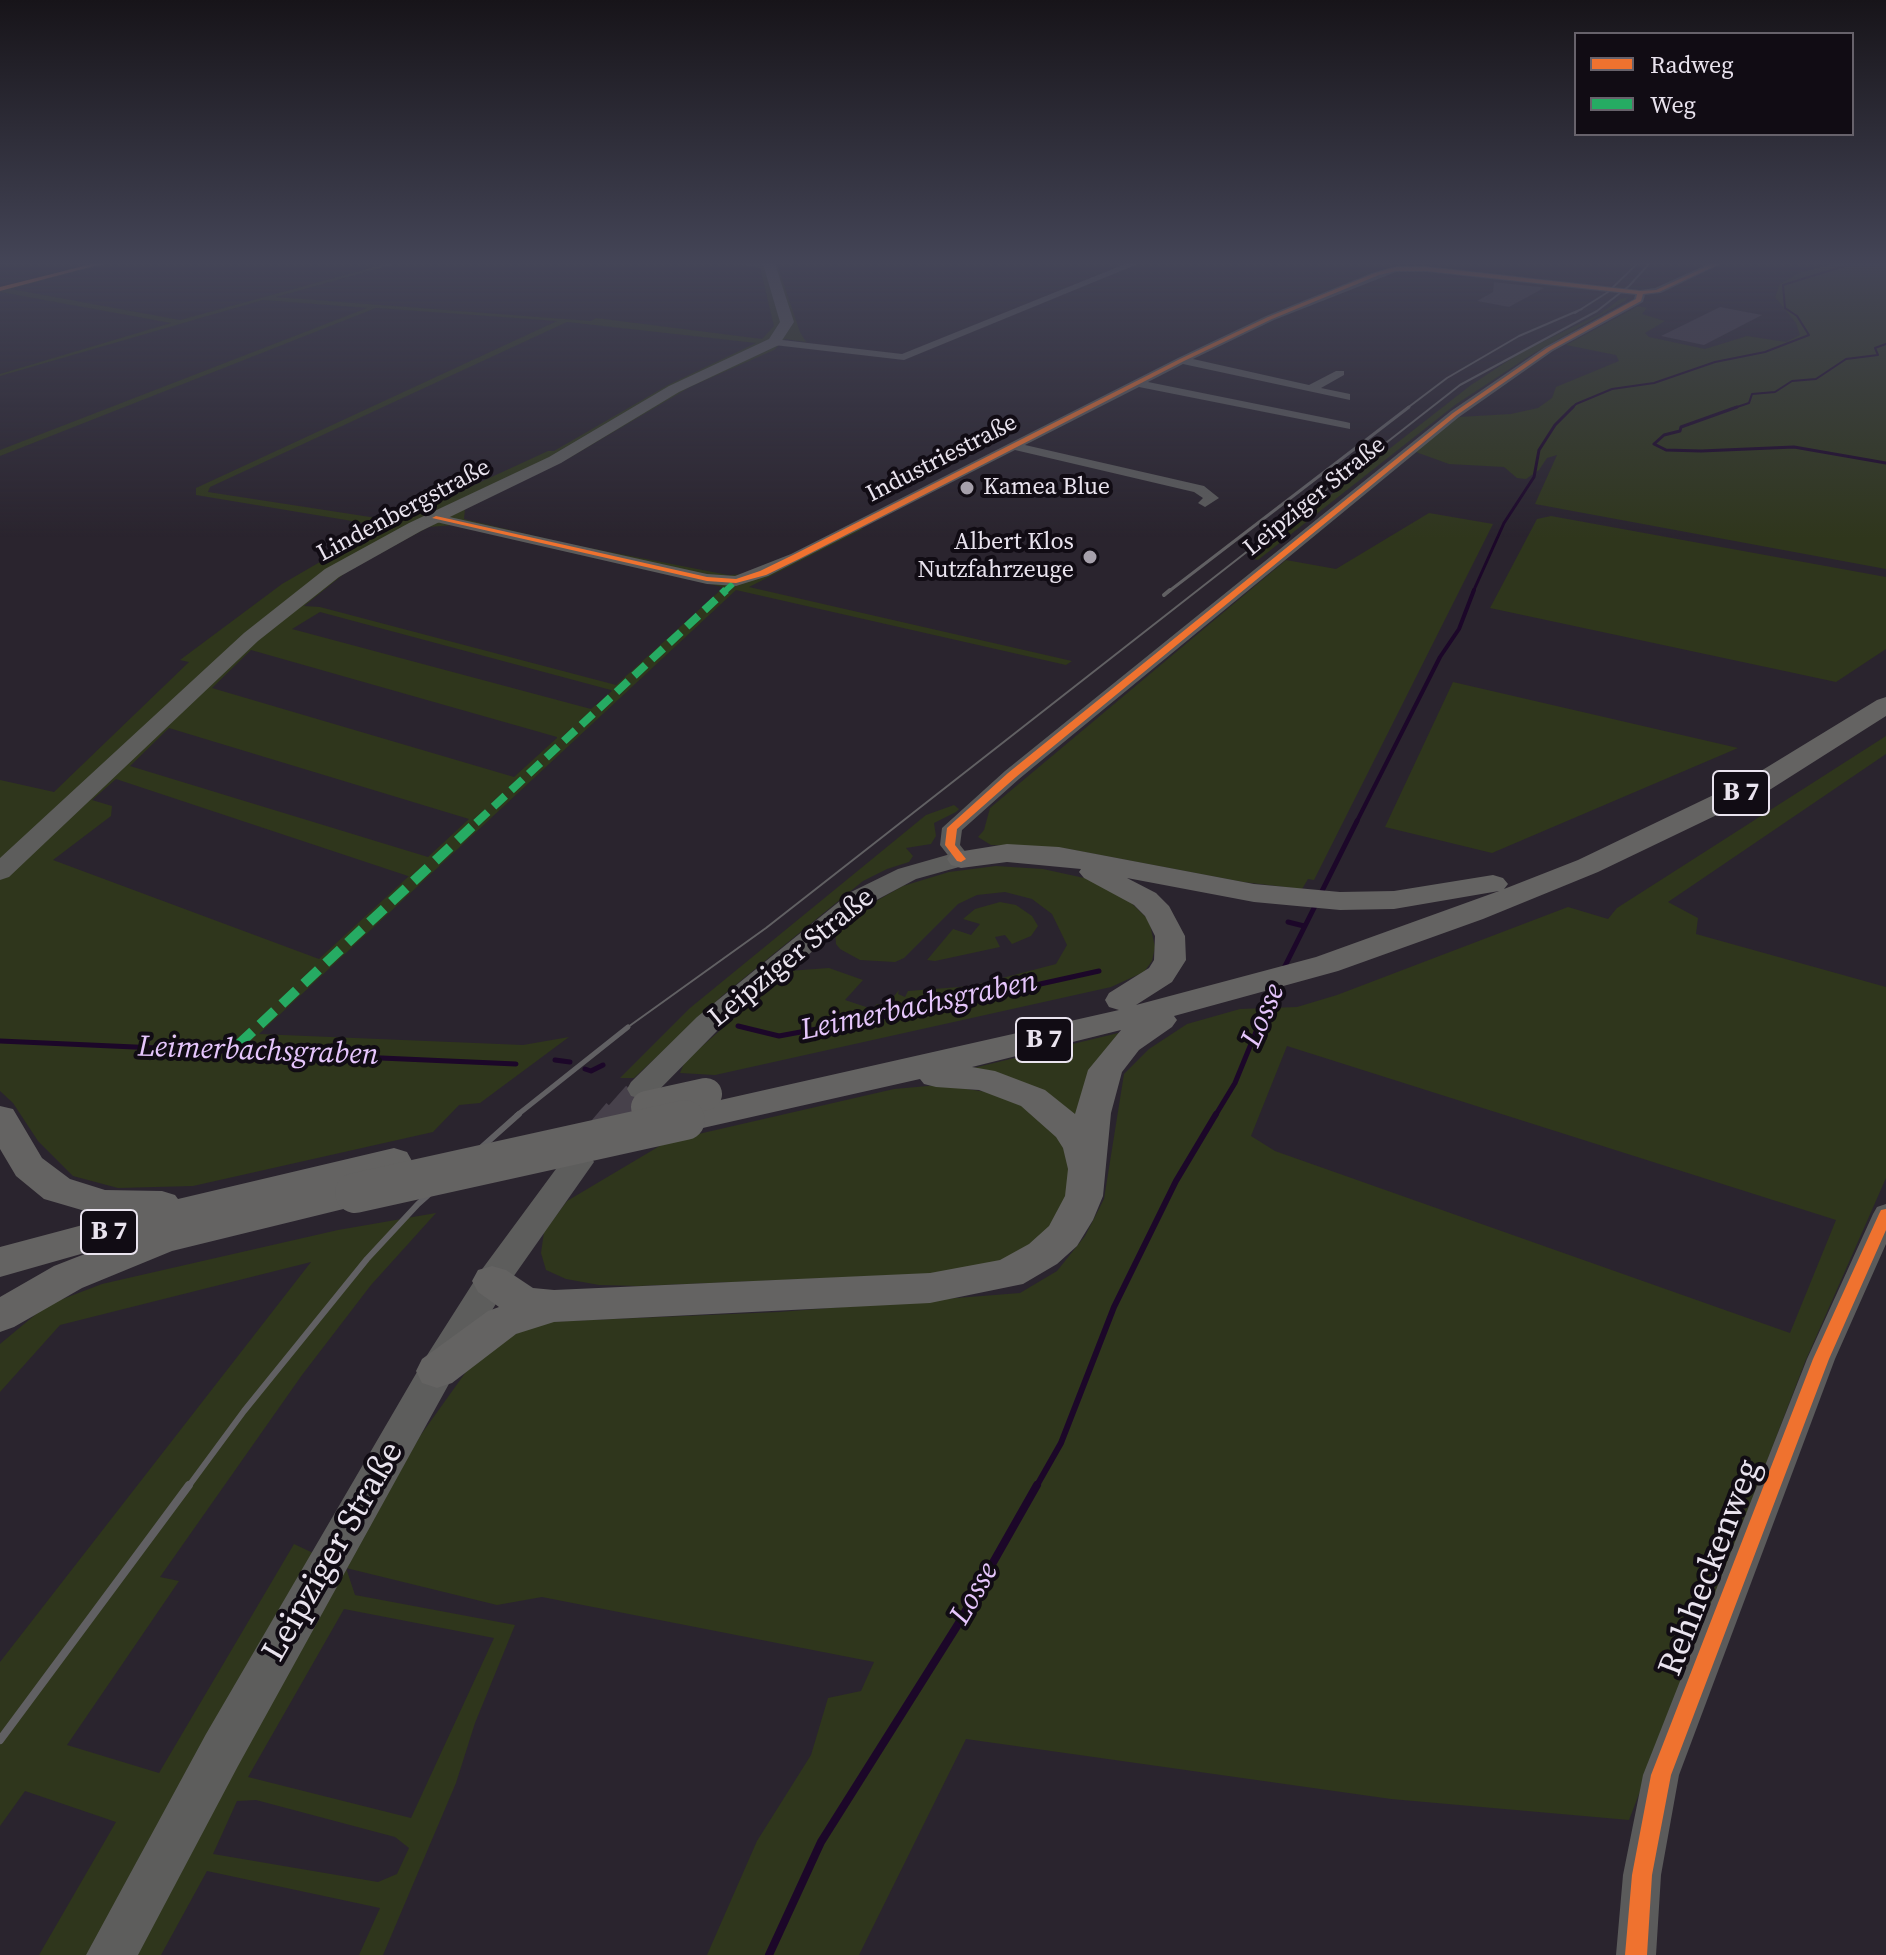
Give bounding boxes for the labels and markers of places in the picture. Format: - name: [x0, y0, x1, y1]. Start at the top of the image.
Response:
- place label: Kamea Blue: [983, 474, 1110, 502]
- marker: Kamea Blue: [958, 479, 976, 497]
- place label: Albert Klos Nutzfahrzeuge: [917, 529, 1074, 585]
- marker: Albert Klos Nutzfahrzeuge: [1081, 548, 1099, 566]

